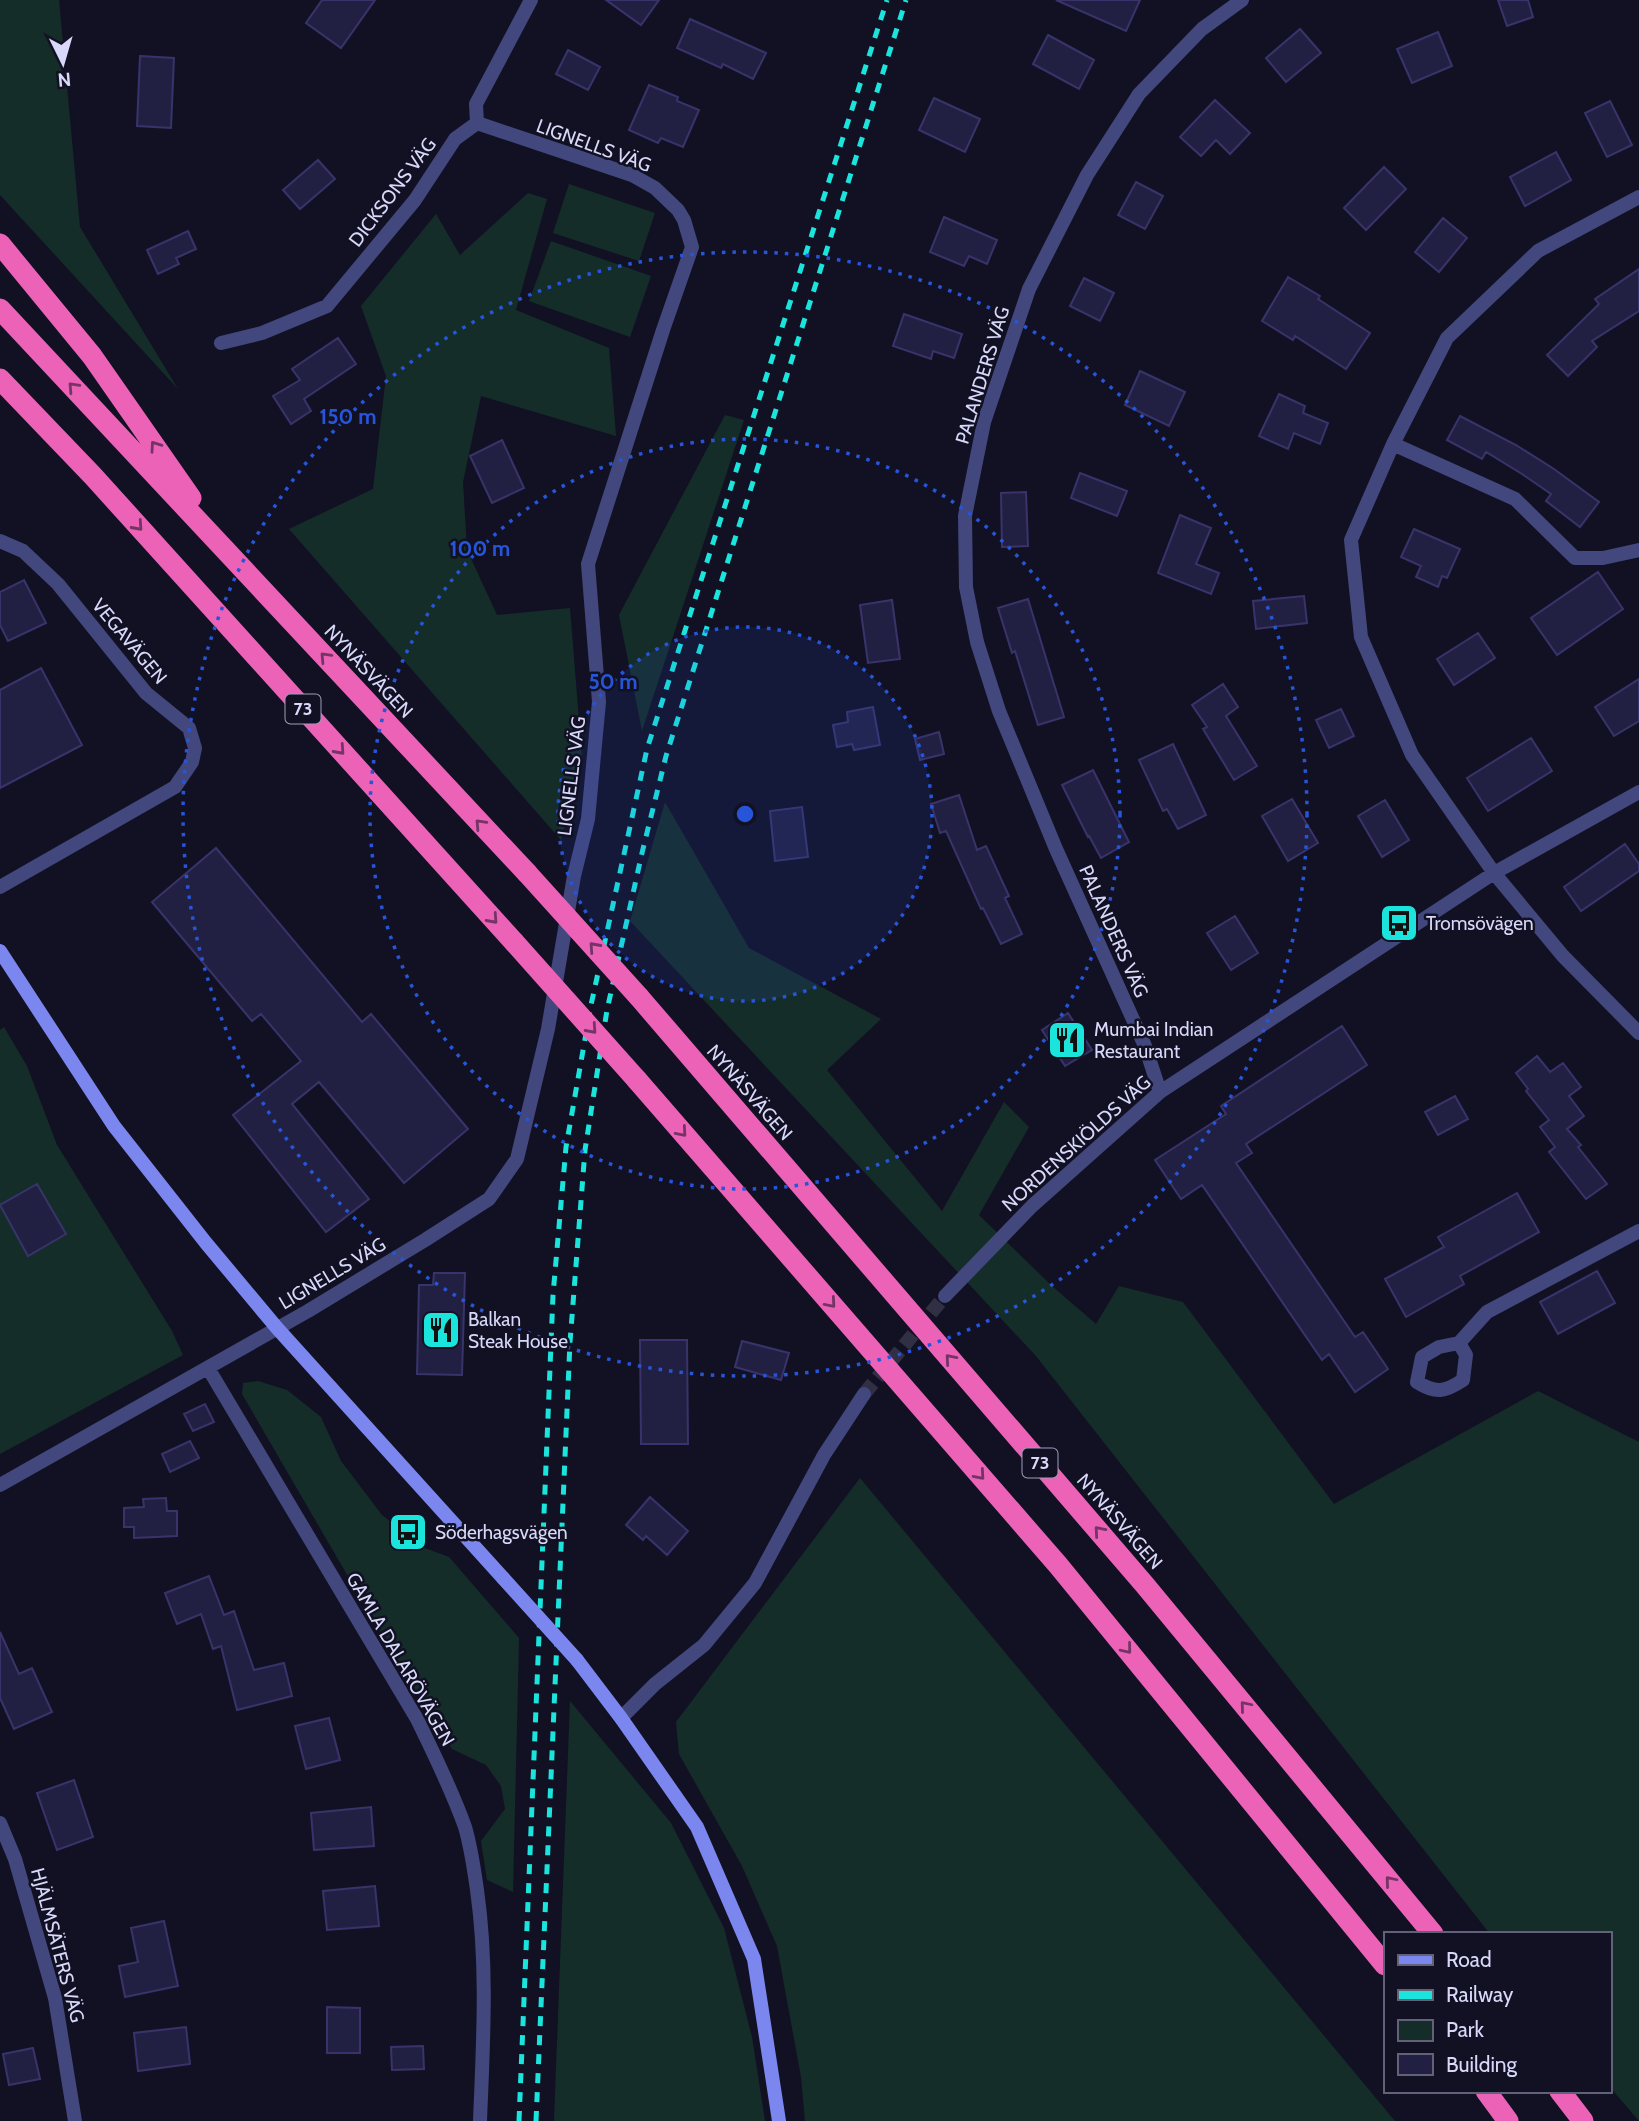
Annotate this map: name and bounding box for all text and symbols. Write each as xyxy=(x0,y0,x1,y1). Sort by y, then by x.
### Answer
north arrow xyxy=(28,28,98,98)
text: N xyxy=(57,67,72,91)
street label: LIGNELLS VÄG xyxy=(533,114,654,177)
street label: DICKSONS VÄG xyxy=(344,133,441,251)
street label: PALANDERS VÄG xyxy=(951,304,1014,447)
one-way arrow xyxy=(69,382,81,395)
text: 150 m xyxy=(320,404,376,429)
one-way arrow xyxy=(151,441,163,454)
one-way arrow xyxy=(130,518,143,531)
text: 100 m xyxy=(450,536,510,561)
street label: VEGAVÄGEN xyxy=(87,594,172,689)
street label: NYNÄSVÄGEN xyxy=(320,620,418,723)
one-way arrow xyxy=(321,652,333,665)
text: 50 m xyxy=(588,669,638,694)
road number: 73 xyxy=(286,694,320,724)
street label: LIGNELLS VÄG xyxy=(553,715,590,837)
one-way arrow xyxy=(332,742,344,755)
centre of rings xyxy=(733,802,757,826)
one-way arrow xyxy=(476,819,489,832)
street label: PALANDERS VÄG xyxy=(1074,861,1153,1001)
bus stop icon: Tromsövägen xyxy=(1378,902,1420,944)
one-way arrow xyxy=(484,910,497,923)
place label: Tromsövägen xyxy=(1426,912,1534,935)
one-way arrow xyxy=(589,942,602,955)
place label: Mumbai Indian Restaurant xyxy=(1094,1018,1213,1063)
restaurant icon: Mumbai Indian Restaurant xyxy=(1046,1019,1088,1061)
one-way arrow xyxy=(584,1021,596,1034)
street label: NYNÄSVÄGEN xyxy=(702,1040,797,1145)
street label: NORDENSKIÖLDS VÄG xyxy=(997,1071,1155,1216)
one-way arrow xyxy=(674,1123,686,1136)
street label: LIGNELLS VÄG xyxy=(275,1233,390,1314)
one-way arrow xyxy=(823,1295,835,1308)
place label: Balkan Steak House xyxy=(468,1308,568,1353)
restaurant icon: Balkan Steak House xyxy=(420,1309,462,1351)
one-way arrow xyxy=(946,1354,958,1367)
road number: 73 xyxy=(1023,1448,1058,1478)
one-way arrow xyxy=(972,1467,984,1480)
street label: NYNÄSVÄGEN xyxy=(1072,1469,1167,1574)
bus stop icon: Söderhagsvägen xyxy=(387,1511,429,1553)
place label: Söderhagsvägen xyxy=(435,1521,568,1544)
one-way arrow xyxy=(1095,1527,1107,1540)
street label: GAMLA DALARÖVÄGEN xyxy=(341,1568,460,1750)
one-way arrow xyxy=(1119,1641,1131,1654)
one-way arrow xyxy=(1240,1701,1253,1713)
street label: HJÄLMSÄTERS VÄG xyxy=(26,1865,89,2025)
one-way arrow xyxy=(1385,1877,1398,1889)
legend xyxy=(1384,1932,1611,2093)
text: Road xyxy=(1446,1947,1492,1972)
text: Railway xyxy=(1446,1982,1514,2007)
text: Park xyxy=(1446,2017,1484,2042)
text: Building xyxy=(1446,2052,1518,2077)

